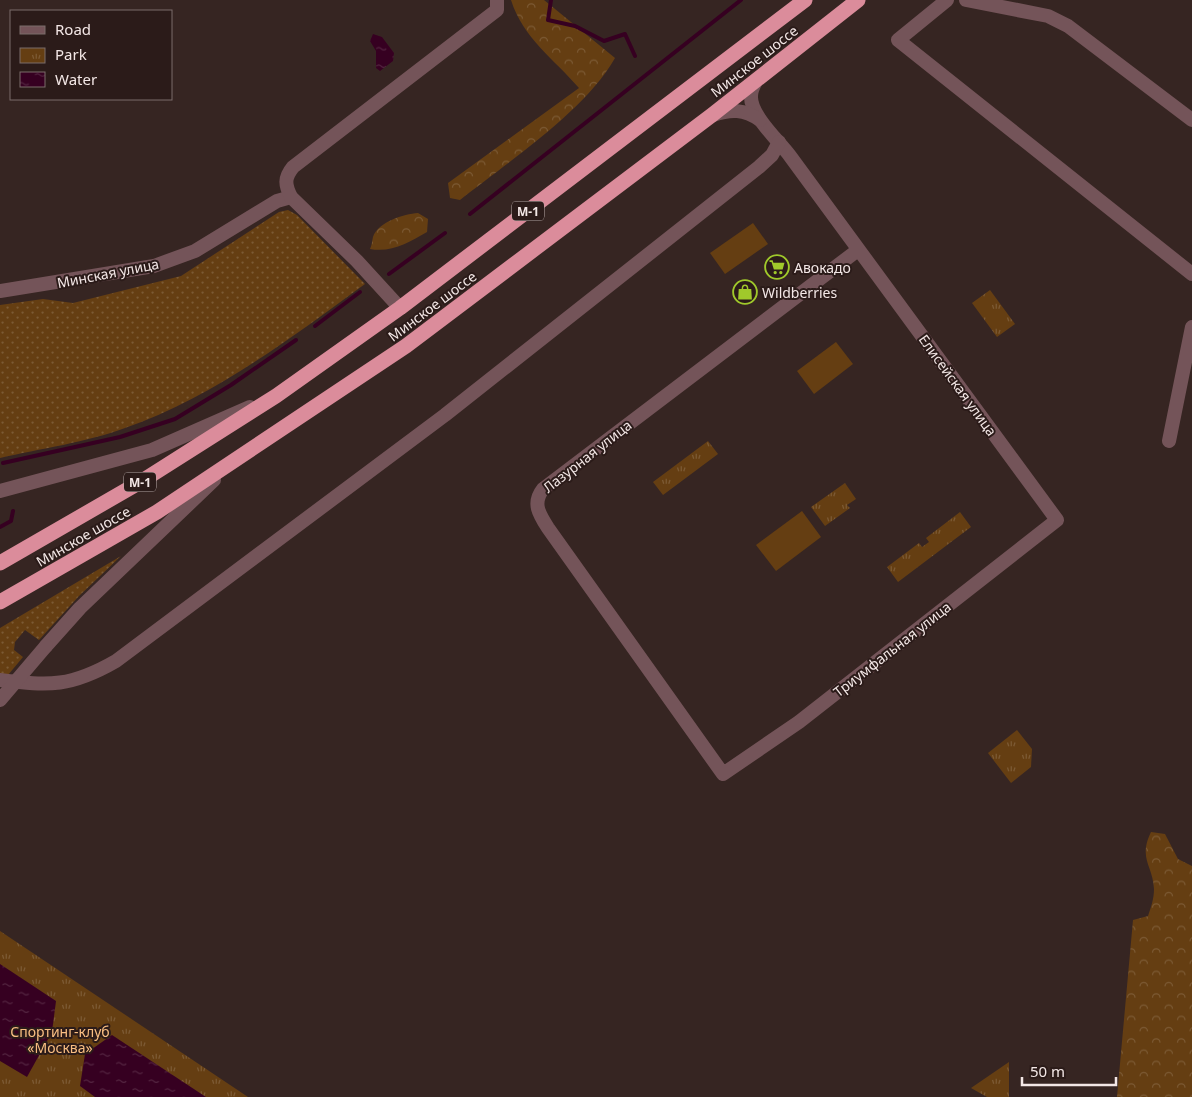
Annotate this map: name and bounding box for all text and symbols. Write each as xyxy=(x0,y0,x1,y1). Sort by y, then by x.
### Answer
legend xyxy=(10,10,172,100)
text: Road xyxy=(55,19,91,39)
street label: Минское шоссе xyxy=(706,21,802,101)
text: Park xyxy=(55,44,87,64)
text: Water xyxy=(55,69,97,89)
road number: М-1 xyxy=(512,202,544,220)
street label: Минская улица xyxy=(56,254,160,292)
supermarket icon: Авокадо xyxy=(764,254,790,280)
place label: Авокадо xyxy=(794,258,851,277)
street label: Минское шоссе xyxy=(384,266,480,345)
shop icon: Wildberries xyxy=(732,279,758,305)
place label: Wildberries xyxy=(762,283,837,302)
street label: Елисейская улица xyxy=(915,330,1001,440)
street label: Лазурная улица xyxy=(539,415,635,497)
road number: М-1 xyxy=(124,472,156,492)
street label: Минское шоссе xyxy=(32,501,134,571)
street label: Триумфальная улица xyxy=(829,597,955,701)
park label: Спортинг-клуб «Москва» xyxy=(10,1022,110,1057)
scale bar xyxy=(1022,1054,1116,1086)
text: 50 m xyxy=(1030,1061,1065,1081)

